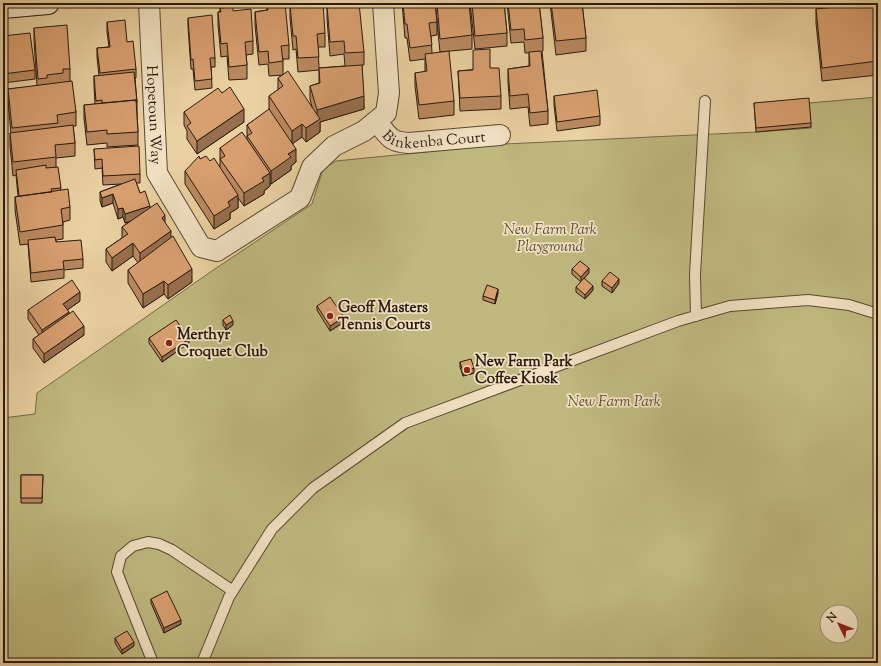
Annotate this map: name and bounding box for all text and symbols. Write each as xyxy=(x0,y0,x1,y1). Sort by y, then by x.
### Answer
street label: Hopetoun Way xyxy=(140,65,166,166)
street label: Binkenba Court xyxy=(377,126,486,155)
park label: New Farm Park Playground xyxy=(503,220,597,258)
place label: Geoff Masters Tennis Courts xyxy=(338,298,431,336)
marker: Geoff Masters Tennis Courts xyxy=(325,311,335,321)
place label: Merthyr Croquet Club xyxy=(177,325,268,363)
marker: Merthyr Croquet Club xyxy=(164,338,174,348)
place label: New Farm Park Coffee Kiosk xyxy=(475,352,573,390)
marker: New Farm Park Coffee Kiosk xyxy=(462,365,472,375)
park label: New Farm Park xyxy=(567,392,661,413)
north arrow xyxy=(819,604,859,644)
text: N xyxy=(823,609,841,627)

